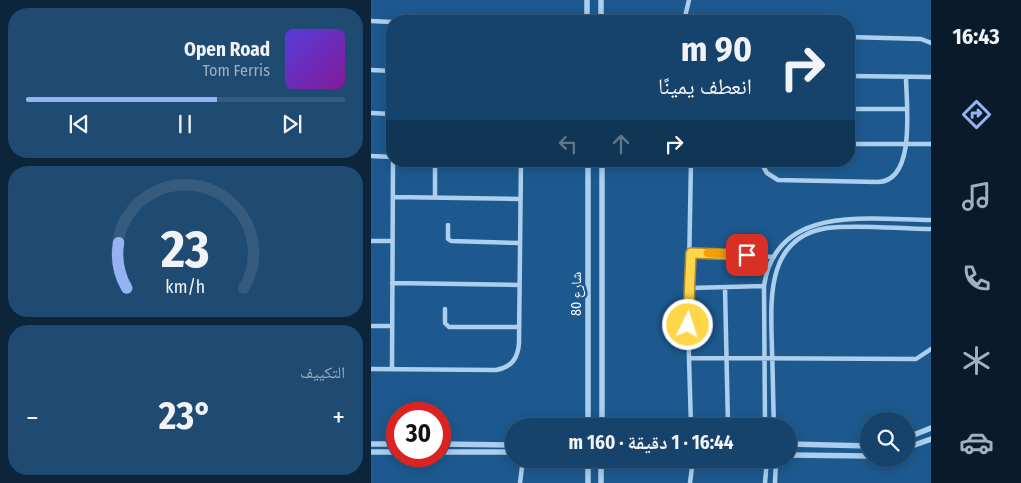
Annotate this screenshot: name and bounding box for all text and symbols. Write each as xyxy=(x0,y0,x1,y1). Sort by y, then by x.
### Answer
text: 16:43 xyxy=(952,23,1000,50)
text: 90 m xyxy=(681,28,752,70)
icon: right xyxy=(770,35,835,100)
text: Open Road xyxy=(184,38,270,61)
text: Tom Ferris xyxy=(203,61,270,80)
text: انعطف يمينًا xyxy=(658,73,752,100)
icon: directions xyxy=(959,97,994,132)
icon: previous xyxy=(65,110,93,138)
icon: pause xyxy=(171,110,199,138)
icon: next xyxy=(278,110,306,138)
icon: left xyxy=(554,130,582,158)
icon: ahead xyxy=(607,130,635,158)
icon: right xyxy=(660,130,688,158)
icon: music xyxy=(959,179,994,214)
text: 23 xyxy=(160,218,210,281)
pin xyxy=(726,234,768,276)
icon: arrive xyxy=(733,241,761,269)
icon: phone xyxy=(959,261,994,296)
street label: شارع 80 xyxy=(568,272,586,316)
text: km/h xyxy=(166,276,205,298)
position arrow xyxy=(661,298,713,350)
icon: climate xyxy=(959,343,994,378)
text: التكييف xyxy=(300,363,345,382)
text: 23° xyxy=(159,393,212,439)
text: − xyxy=(26,401,39,434)
text: + xyxy=(332,401,345,434)
speed limit sign: 30 xyxy=(386,402,451,467)
map controls xyxy=(860,412,915,467)
button: search xyxy=(860,412,915,467)
icon: car xyxy=(959,425,994,460)
text: 16:44 · 1 دقيقة · 160 m xyxy=(569,431,734,454)

